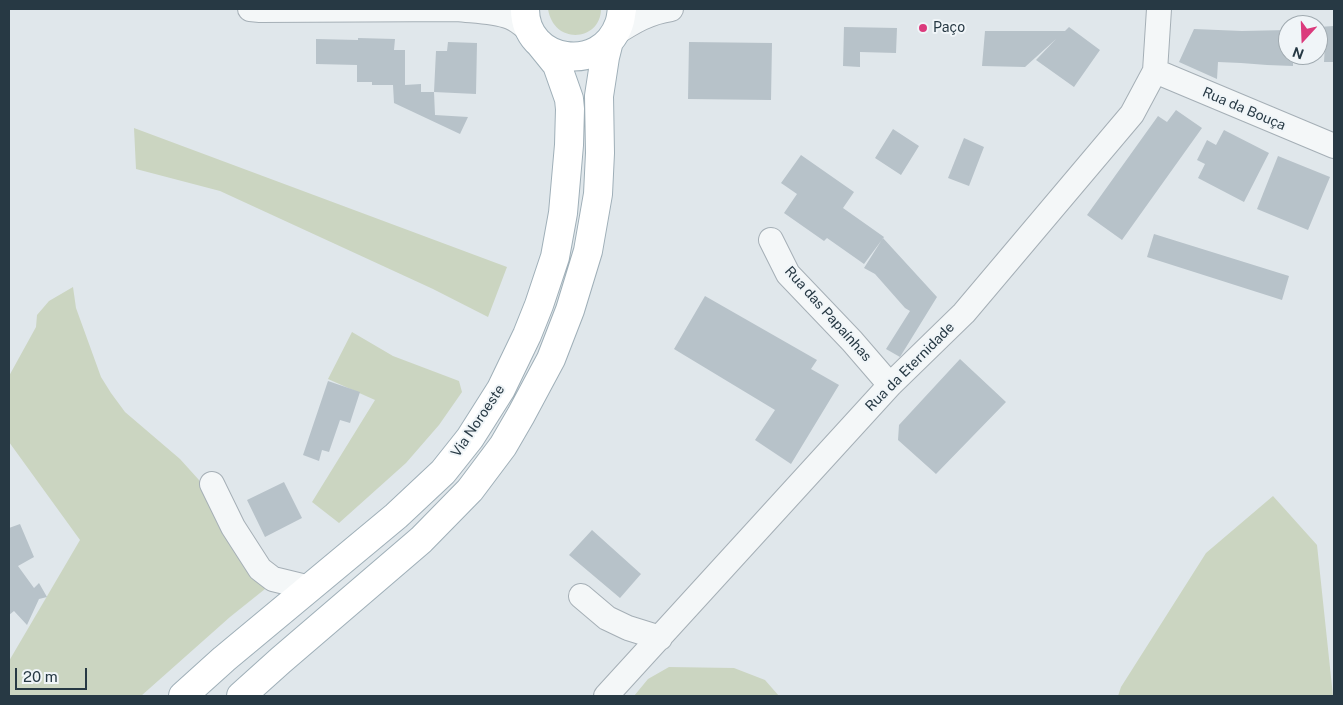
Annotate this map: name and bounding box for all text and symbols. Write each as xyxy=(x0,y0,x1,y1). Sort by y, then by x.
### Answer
north arrow xyxy=(1278,15,1328,65)
place label: Paço xyxy=(933,20,965,36)
marker: Paço xyxy=(917,22,929,34)
text: N xyxy=(1290,44,1306,63)
street label: Rua da Bouça xyxy=(1200,84,1288,134)
street label: Rua das Papaínhas xyxy=(781,263,875,365)
street label: Rua da Eternidade xyxy=(862,319,958,415)
street label: Via Noroeste xyxy=(448,382,508,460)
scale bar xyxy=(18,658,90,690)
text: 20 m xyxy=(23,668,58,685)

